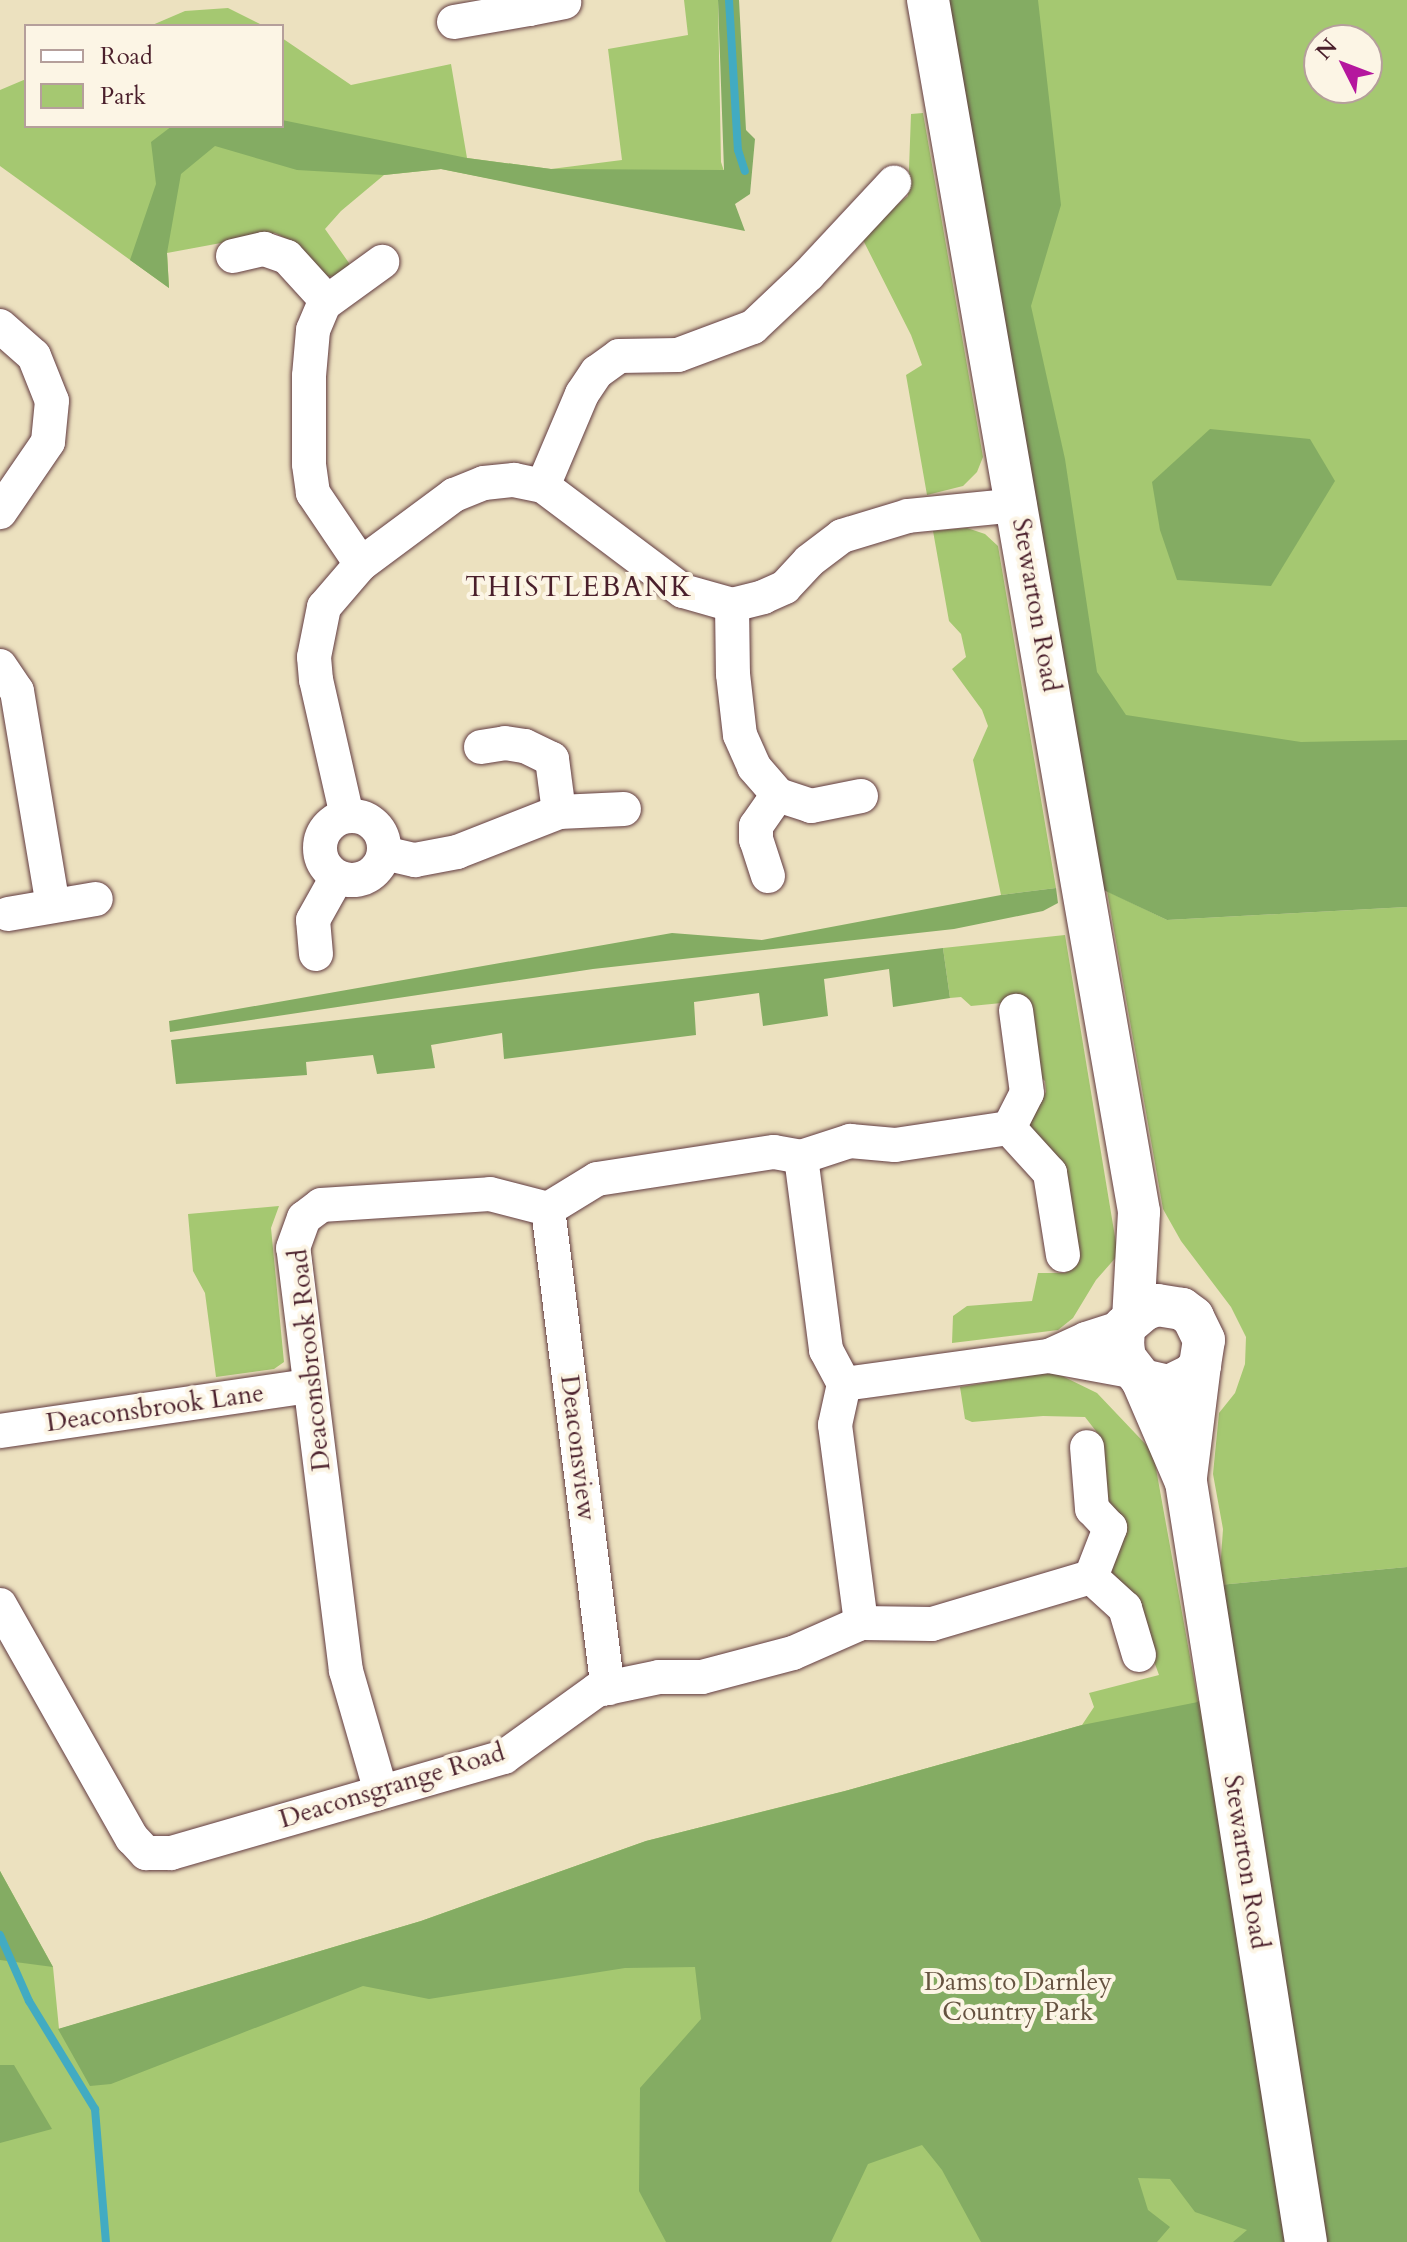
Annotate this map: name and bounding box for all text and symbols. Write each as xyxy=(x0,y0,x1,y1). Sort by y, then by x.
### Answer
legend xyxy=(24,24,284,128)
north arrow xyxy=(1303,24,1383,104)
text: N xyxy=(1309,32,1344,66)
text: Road xyxy=(100,40,153,73)
text: Park xyxy=(100,80,146,113)
street label: Stewarton Road xyxy=(1005,516,1067,694)
district label: THISTLEBANK xyxy=(465,570,693,604)
street label: Deaconsbrook Road xyxy=(283,1247,337,1473)
street label: Deaconsview xyxy=(554,1373,602,1523)
street label: Deaconsbrook Lane xyxy=(44,1377,266,1439)
street label: Deaconsgrange Road xyxy=(275,1737,509,1835)
street label: Stewarton Road xyxy=(1217,1773,1275,1951)
park label: Dams to Darnley Country Park xyxy=(924,1966,1112,2028)

